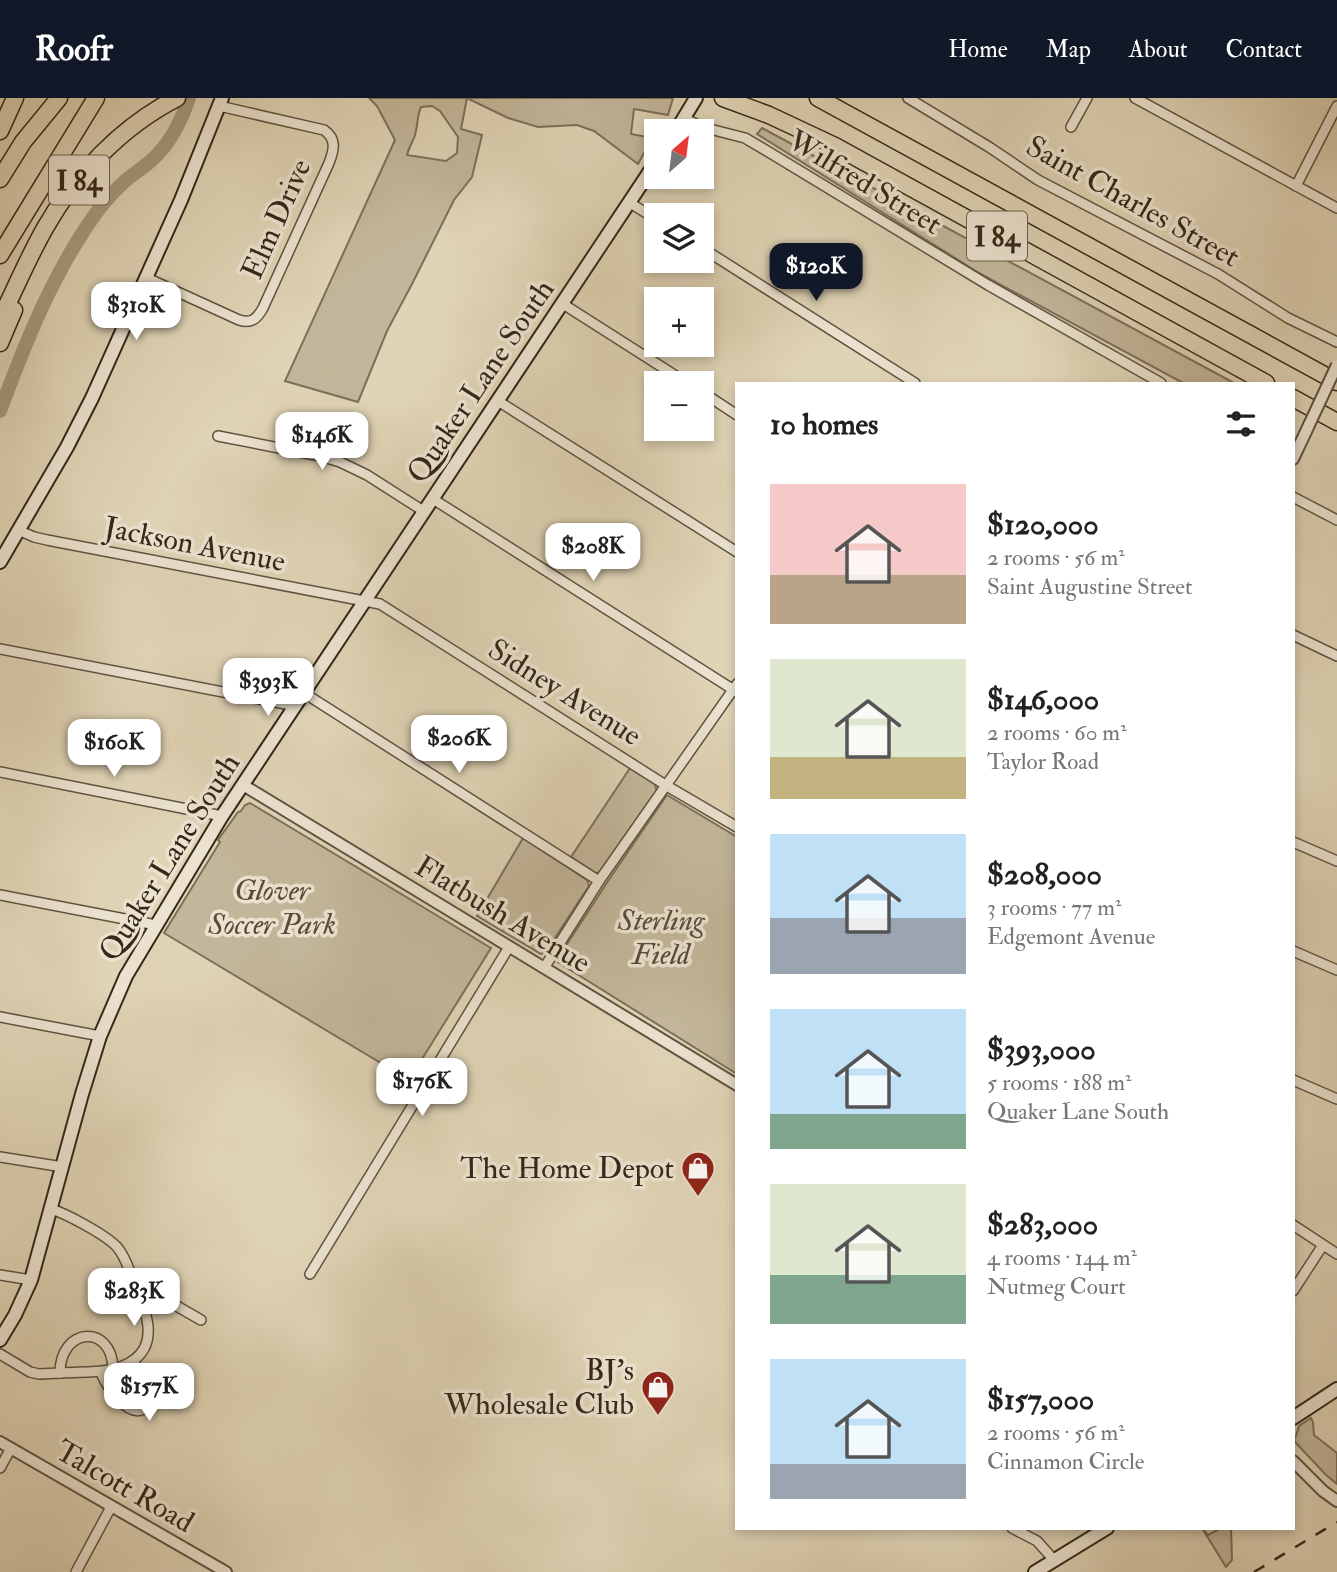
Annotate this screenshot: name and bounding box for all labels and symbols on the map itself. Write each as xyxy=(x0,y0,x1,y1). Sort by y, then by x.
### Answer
north arrow xyxy=(644,119,714,189)
street label: Wilfred Street xyxy=(780,122,949,243)
street label: Saint Charles Street xyxy=(1020,127,1246,276)
street label: Elm Drive xyxy=(234,153,319,285)
road number: I 84 xyxy=(49,155,109,204)
road number: I 84 xyxy=(967,212,1027,260)
pin: $120K xyxy=(767,244,865,303)
street label: Quaker Lane South xyxy=(399,272,562,490)
pin: $310K xyxy=(87,282,185,342)
pin: $146K xyxy=(273,412,371,472)
street label: Jackson Avenue xyxy=(100,509,288,580)
pin: $208K xyxy=(544,524,642,583)
street label: Sidney Avenue xyxy=(481,631,648,754)
pin: $393K xyxy=(219,658,317,718)
pin: $206K xyxy=(410,716,508,775)
pin: $160K xyxy=(65,720,163,779)
street label: Quaker Lane South xyxy=(91,747,248,968)
street label: Flatbush Avenue xyxy=(408,848,597,981)
park label: Glover Soccer Park xyxy=(207,872,336,943)
park label: Sterling Field xyxy=(617,902,706,973)
pin: $176K xyxy=(373,1058,471,1118)
shop icon: The Home Depot xyxy=(679,1149,717,1198)
place label: The Home Depot xyxy=(460,1150,674,1187)
pin: $283K xyxy=(85,1268,183,1328)
place label: BJ's Wholesale Club xyxy=(443,1352,634,1423)
pin: $157K xyxy=(100,1364,198,1423)
shop icon: BJ's Wholesale Club xyxy=(639,1368,677,1417)
street label: Talcott Road xyxy=(49,1432,201,1541)

